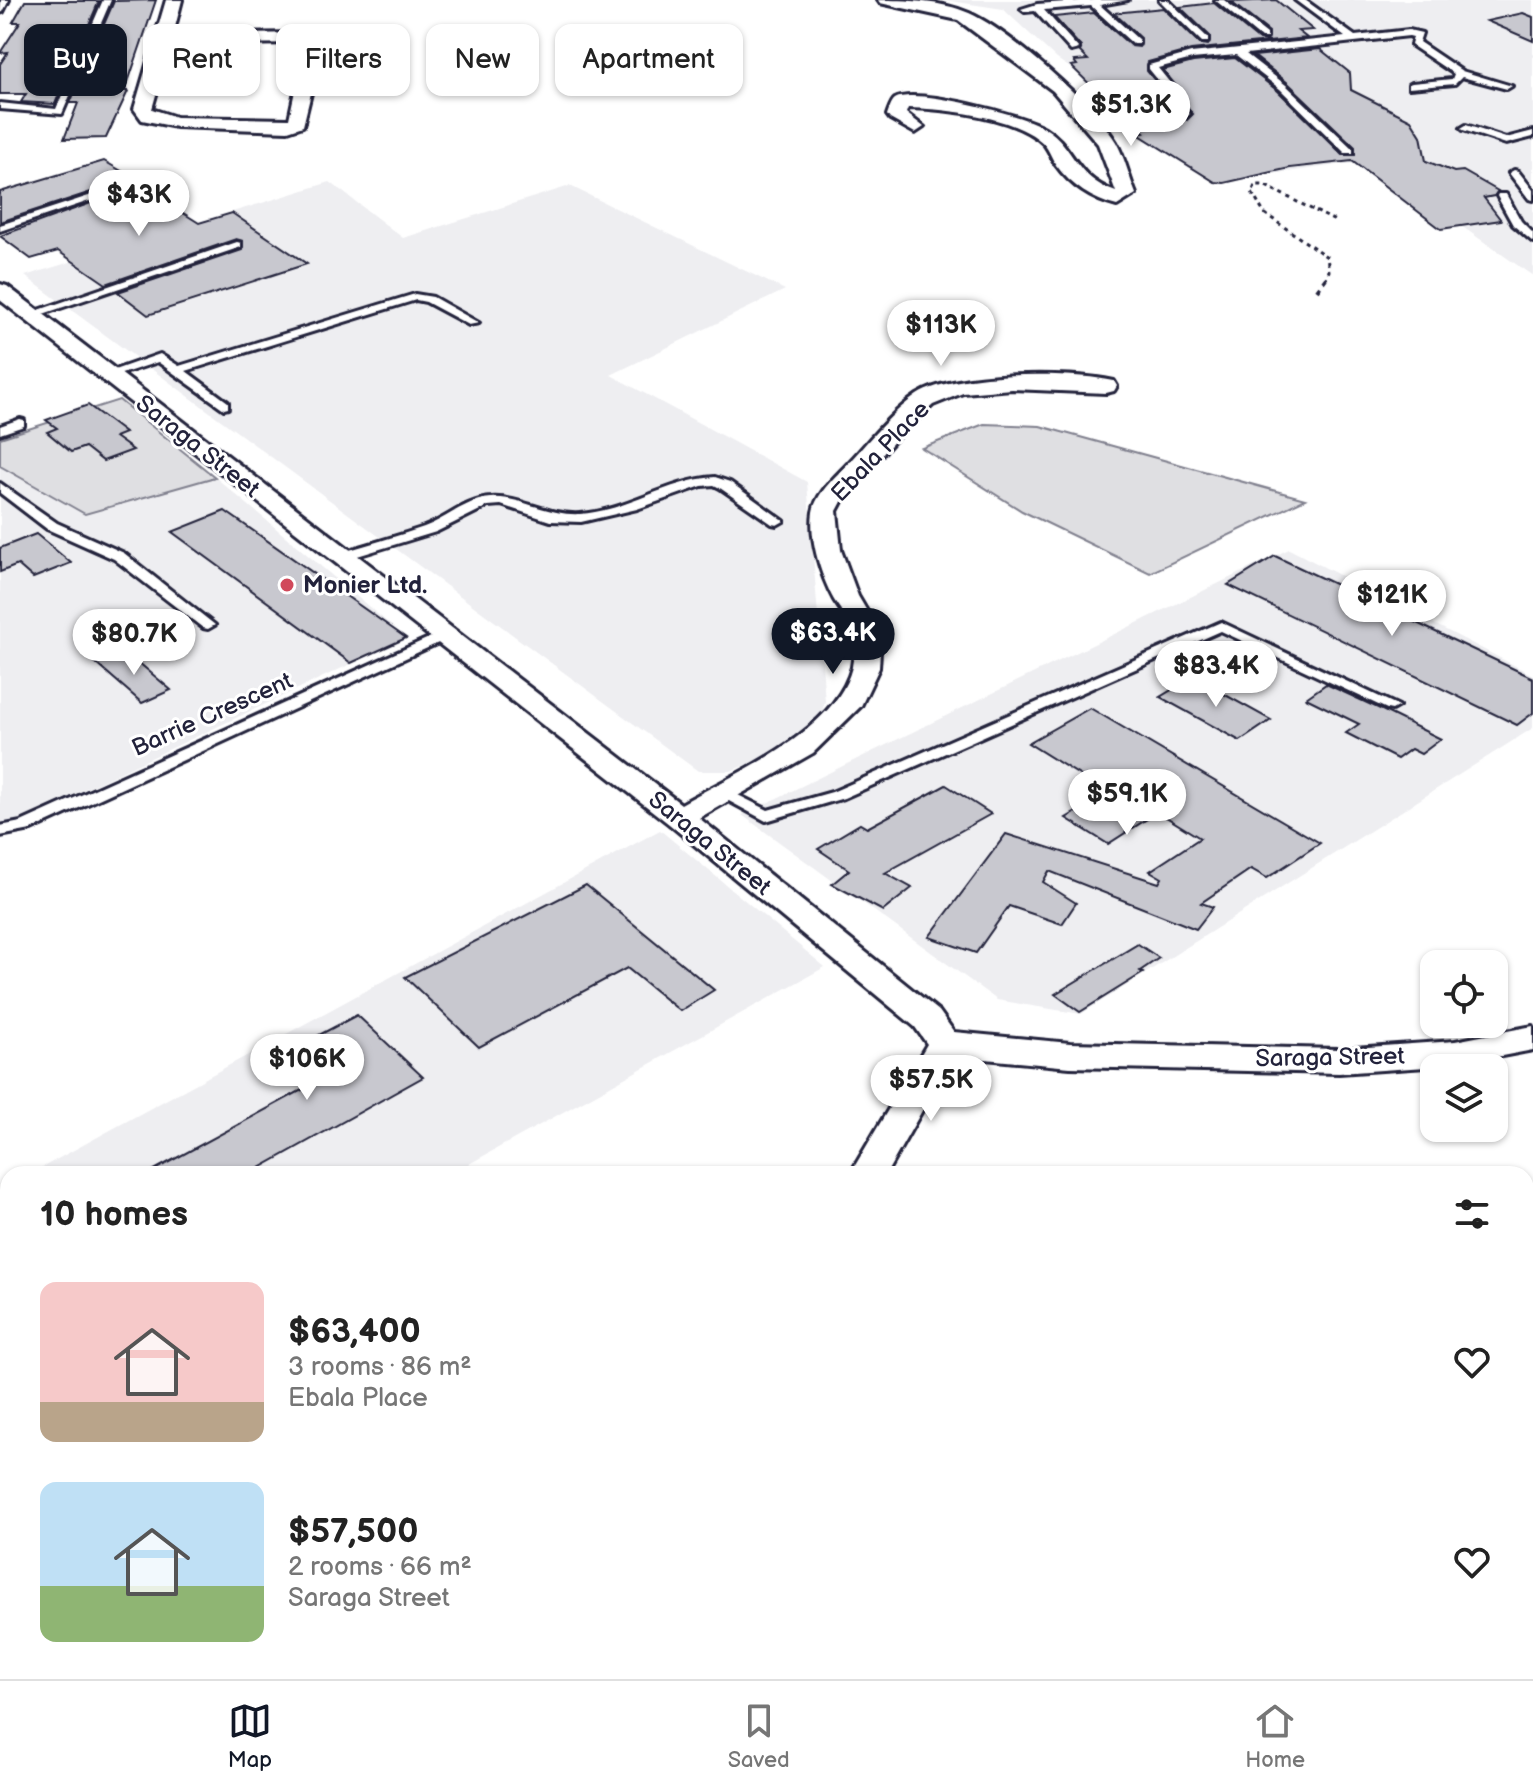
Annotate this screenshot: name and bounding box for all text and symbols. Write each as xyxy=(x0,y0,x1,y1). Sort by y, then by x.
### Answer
chip: Buy xyxy=(24,24,127,96)
chip: Rent xyxy=(143,24,260,96)
chip: Filters xyxy=(276,24,410,96)
chip: New xyxy=(426,24,539,96)
chip: Apartment xyxy=(555,24,743,96)
pin: $51.3K xyxy=(1066,80,1196,148)
text: $51.3K xyxy=(1090,90,1172,121)
pin: $43K xyxy=(92,170,186,238)
text: $43K xyxy=(106,180,172,211)
pin: $113K xyxy=(885,300,997,368)
text: $113K xyxy=(905,310,977,341)
street label: Saraga Street xyxy=(130,389,266,504)
street label: Ebala Place xyxy=(825,395,936,508)
pin: $121K xyxy=(1336,570,1448,638)
place label: Monier Ltd. xyxy=(303,571,427,600)
marker: Monier Ltd. xyxy=(278,576,296,594)
text: $121K xyxy=(1356,580,1428,611)
pin: $63.4K xyxy=(768,608,898,676)
pin: $80.7K xyxy=(69,609,199,677)
text: $63.4K xyxy=(790,618,876,649)
text: $80.7K xyxy=(91,619,177,650)
pin: $83.4K xyxy=(1151,641,1281,709)
text: $83.4K xyxy=(1173,651,1259,682)
street label: Barrie Crescent xyxy=(127,666,298,763)
pin: $59.1K xyxy=(1062,769,1192,837)
text: $59.1K xyxy=(1086,779,1168,810)
street label: Saraga Street xyxy=(643,785,777,902)
map controls xyxy=(1420,950,1508,1142)
button: locate xyxy=(1420,950,1508,1038)
pin: $106K xyxy=(251,1034,363,1102)
street label: Saraga Street xyxy=(1255,1042,1406,1073)
text: $106K xyxy=(268,1044,346,1075)
button: layers xyxy=(1420,1054,1508,1142)
pin: $57.5K xyxy=(866,1055,996,1123)
text: $57.5K xyxy=(889,1065,973,1096)
icon: filters xyxy=(1450,1192,1494,1236)
text: 10 homes xyxy=(40,1194,188,1235)
text: $63,400 xyxy=(288,1311,421,1352)
icon: home xyxy=(104,1314,200,1410)
icon: heart xyxy=(1450,1340,1494,1384)
text: 3 rooms · 86 m² xyxy=(288,1352,472,1383)
text: Ebala Place xyxy=(288,1383,428,1414)
text: $57,500 xyxy=(288,1511,418,1552)
icon: home xyxy=(104,1514,200,1610)
icon: heart xyxy=(1450,1540,1494,1584)
text: 2 rooms · 66 m² xyxy=(288,1552,472,1583)
text: Saraga Street xyxy=(288,1583,450,1614)
tab: Map xyxy=(228,1699,272,1774)
tab: Saved xyxy=(728,1699,790,1774)
tab: Home xyxy=(1245,1699,1305,1774)

